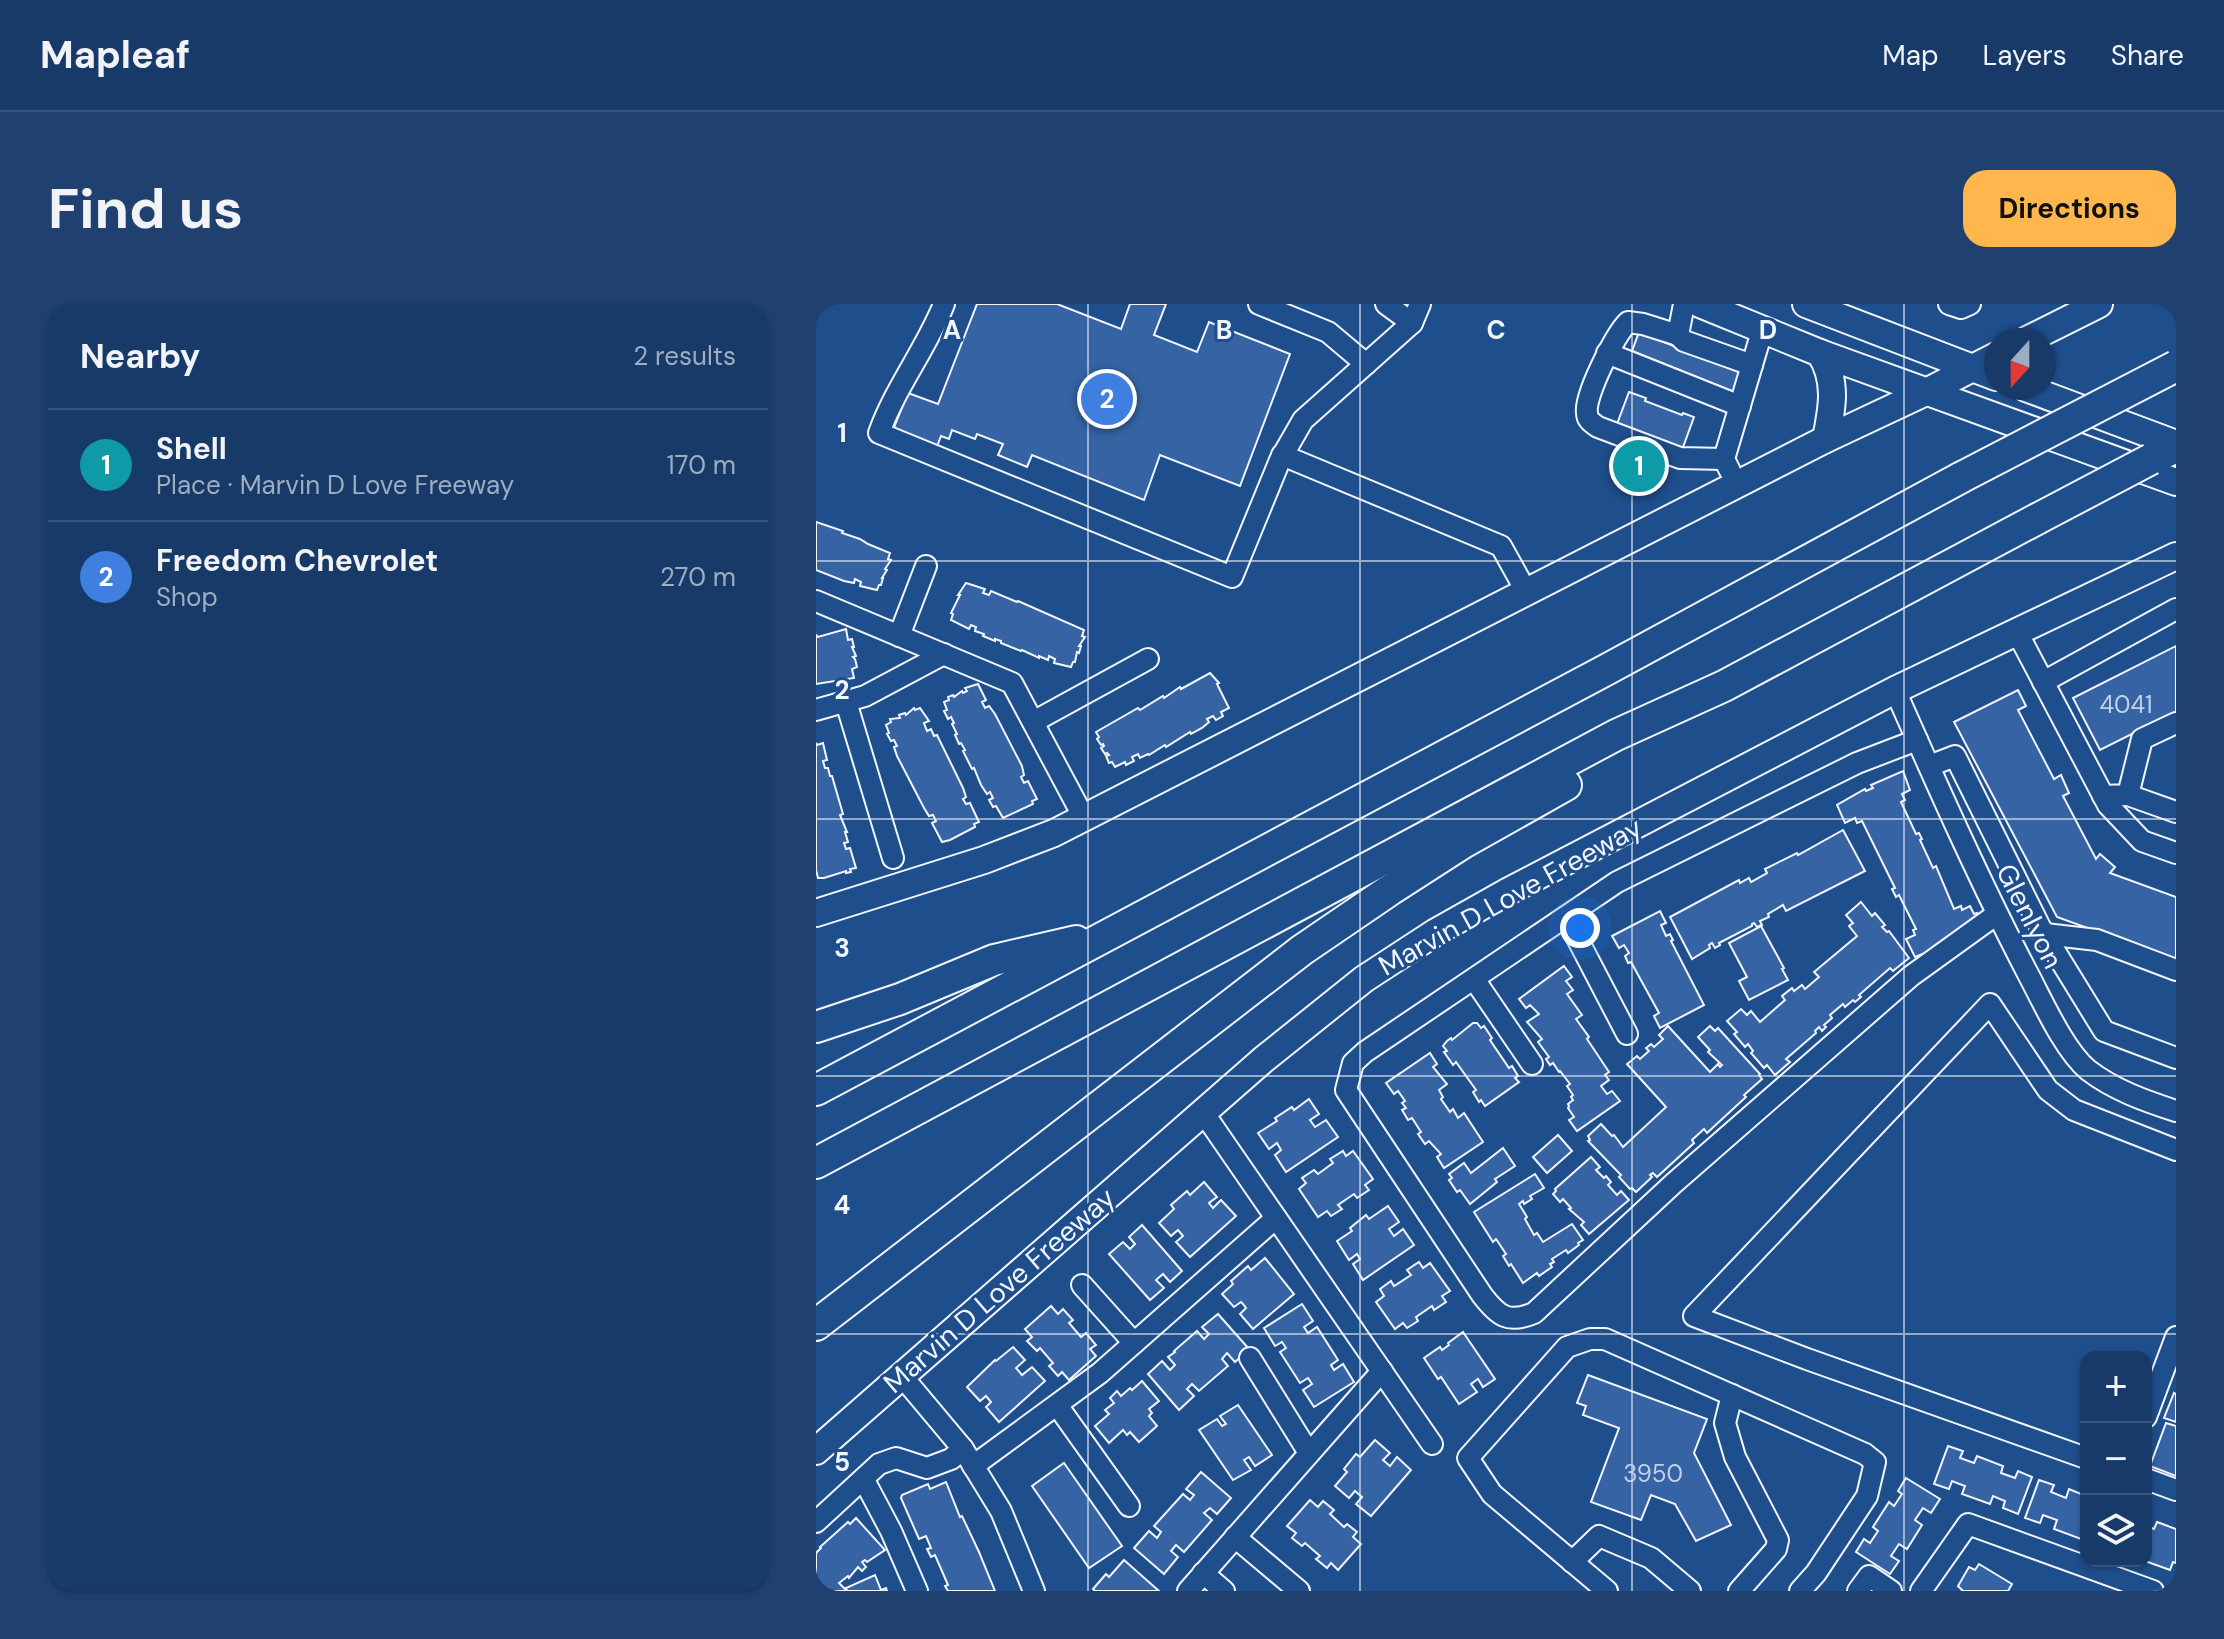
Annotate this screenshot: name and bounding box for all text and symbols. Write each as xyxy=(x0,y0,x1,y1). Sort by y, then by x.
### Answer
text: Mapleaf xyxy=(40,30,190,80)
text: Map xyxy=(1882,37,1939,74)
text: Layers xyxy=(1983,37,2067,74)
text: Share xyxy=(2111,37,2184,74)
button: Directions xyxy=(1963,170,2176,247)
text: Find us xyxy=(48,172,243,245)
text: A xyxy=(943,313,961,347)
text: B xyxy=(1216,313,1232,347)
text: C xyxy=(1486,313,1506,347)
text: D xyxy=(1759,313,1777,347)
north arrow xyxy=(1984,328,2056,400)
text: Nearby xyxy=(80,334,200,379)
text: 2 results xyxy=(633,339,736,373)
pin: 2 xyxy=(1081,369,1133,429)
text: 1 xyxy=(837,416,847,450)
text: Shell xyxy=(156,429,227,468)
pin: 1 xyxy=(1613,436,1665,496)
text: 1 xyxy=(101,448,111,482)
text: 170 m xyxy=(667,448,736,482)
text: Place · Marvin D Love Freeway xyxy=(156,468,514,502)
text: Freedom Chevrolet xyxy=(156,541,438,580)
text: 2 xyxy=(98,560,114,594)
text: 270 m xyxy=(660,560,736,594)
text: Shop xyxy=(156,580,218,614)
text: 2 xyxy=(834,673,850,707)
house number: 4041 xyxy=(2099,689,2153,720)
street label: Marvin D Love Freeway xyxy=(1372,809,1648,984)
street label: Glenlyon xyxy=(1988,858,2072,975)
your location xyxy=(1560,908,1600,948)
text: 3 xyxy=(834,931,850,965)
street label: Marvin D Love Freeway xyxy=(876,1179,1123,1401)
text: 4 xyxy=(834,1188,850,1222)
map controls xyxy=(2080,1351,2152,1567)
button: + xyxy=(2080,1351,2152,1423)
button: − xyxy=(2080,1423,2152,1495)
text: 5 xyxy=(834,1445,850,1479)
house number: 3950 xyxy=(1623,1458,1683,1489)
button: layers xyxy=(2080,1495,2152,1567)

